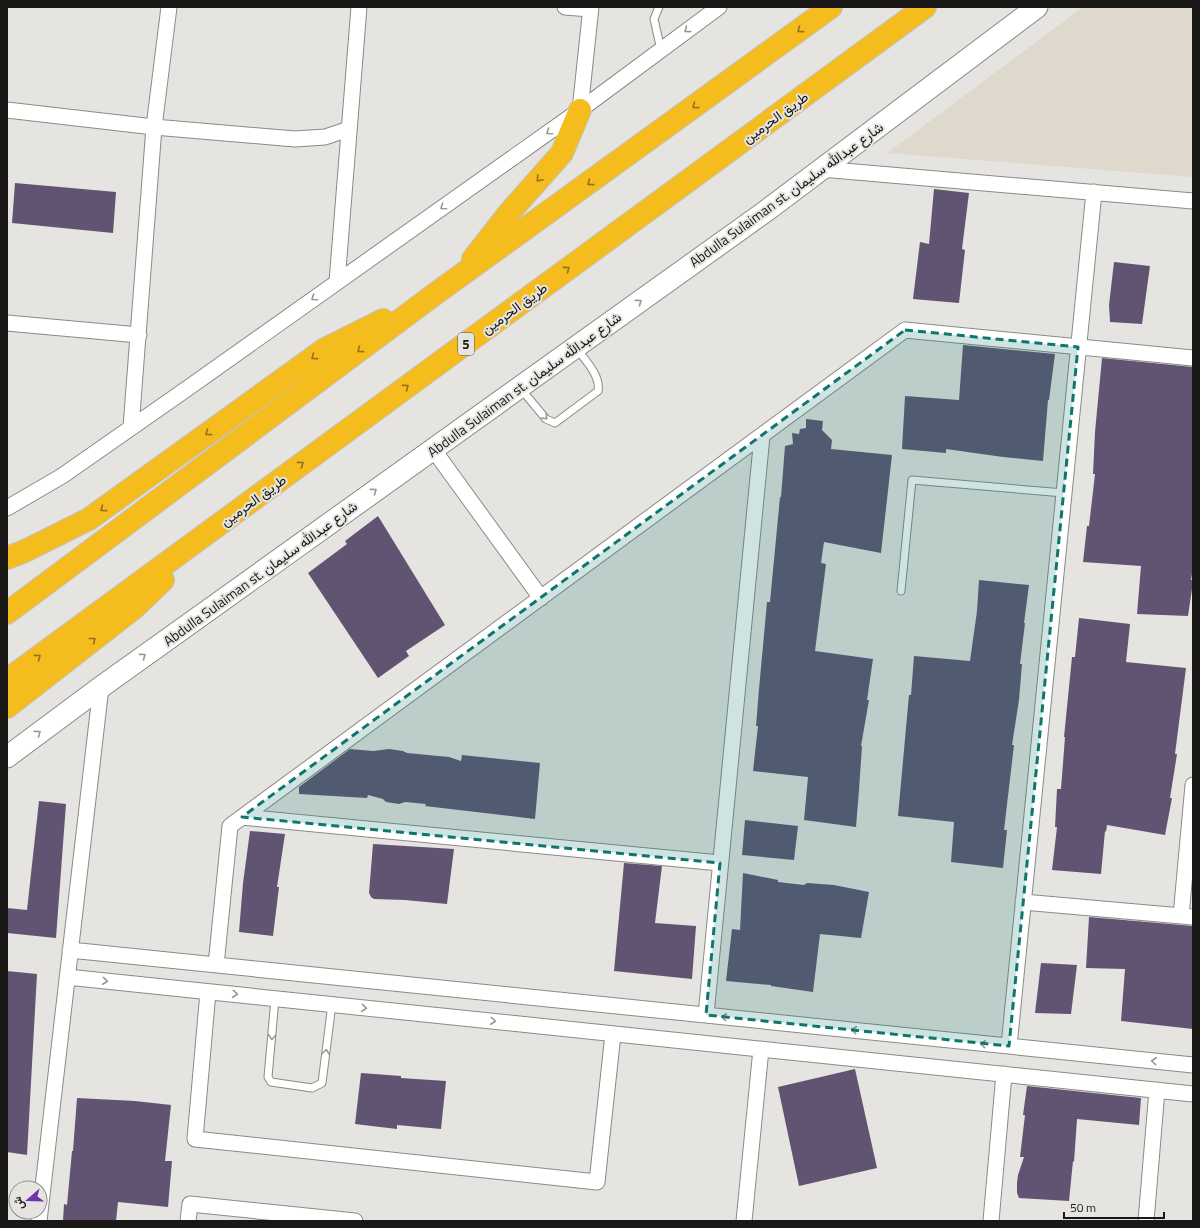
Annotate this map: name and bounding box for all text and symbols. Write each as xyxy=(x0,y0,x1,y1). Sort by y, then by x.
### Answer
one-way arrow xyxy=(685,25,692,32)
one-way arrow xyxy=(797,25,804,33)
street label: طريق الحرمين xyxy=(738,86,812,148)
one-way arrow xyxy=(692,101,699,108)
street label: Abdulla Sulaiman st. شارع عبدالله سليمان xyxy=(685,116,888,273)
one-way arrow xyxy=(546,127,553,135)
one-way arrow xyxy=(536,174,544,182)
one-way arrow xyxy=(587,178,594,185)
one-way arrow xyxy=(440,202,447,209)
one-way arrow xyxy=(563,267,570,274)
street label: طريق الحرمين xyxy=(477,277,551,339)
one-way arrow xyxy=(311,293,318,300)
one-way arrow xyxy=(635,299,642,306)
street label: Abdulla Sulaiman st. شارع عبدالله سليمان xyxy=(423,306,626,463)
road number: 5 xyxy=(458,333,474,355)
one-way arrow xyxy=(357,345,364,353)
one-way arrow xyxy=(312,352,319,359)
one-way arrow xyxy=(402,385,409,392)
one-way arrow xyxy=(540,412,548,420)
one-way arrow xyxy=(206,428,213,435)
one-way arrow xyxy=(297,461,304,469)
street label: طريق الحرمين xyxy=(216,469,290,531)
one-way arrow xyxy=(370,488,377,496)
street label: Abdulla Sulaiman st. شارع عبدالله سليمان xyxy=(159,495,362,652)
one-way arrow xyxy=(100,504,107,511)
one-way arrow xyxy=(88,637,95,644)
one-way arrow xyxy=(139,653,146,661)
one-way arrow xyxy=(34,655,41,662)
one-way arrow xyxy=(34,731,41,738)
one-way arrow xyxy=(102,976,109,985)
one-way arrow xyxy=(232,990,238,999)
one-way arrow xyxy=(361,1003,367,1012)
one-way arrow xyxy=(721,1013,727,1022)
one-way arrow xyxy=(490,1016,496,1025)
one-way arrow xyxy=(851,1026,857,1035)
one-way arrow xyxy=(267,1034,276,1040)
one-way arrow xyxy=(980,1039,986,1048)
one-way arrow xyxy=(321,1049,330,1055)
one-way arrow xyxy=(1151,1057,1157,1066)
north arrow xyxy=(8,1180,48,1220)
text: ش xyxy=(9,1194,28,1212)
scale bar xyxy=(1064,1194,1164,1220)
text: 50 m xyxy=(1070,1198,1096,1217)

